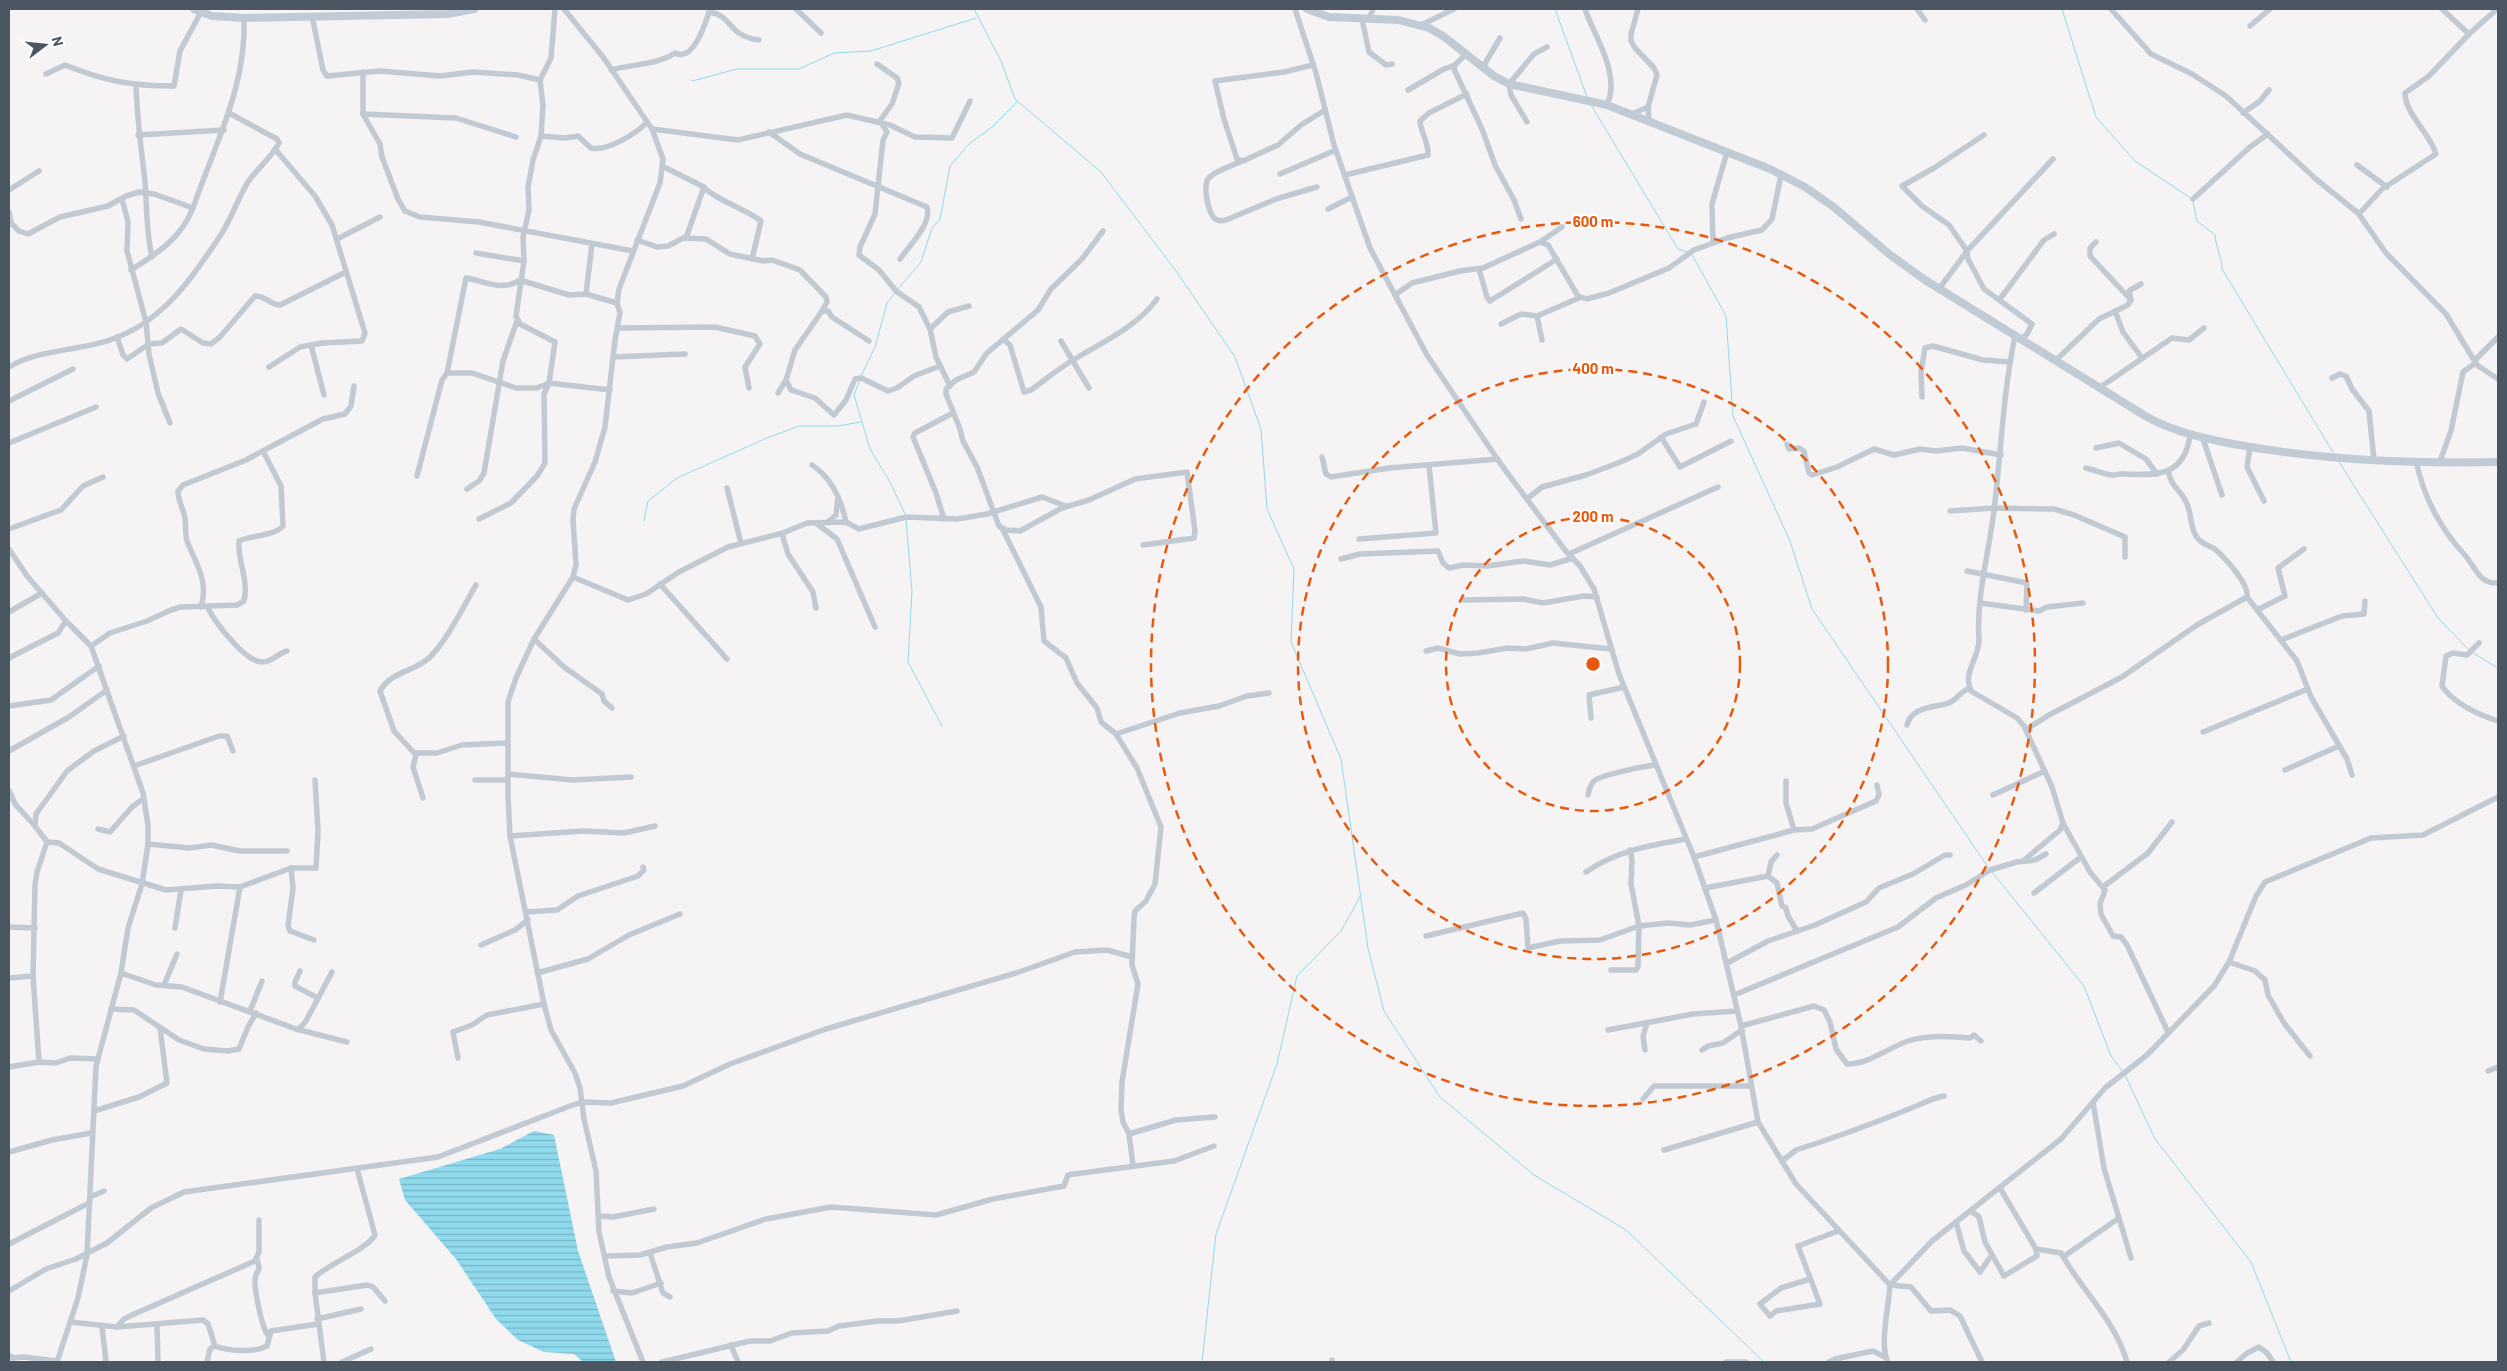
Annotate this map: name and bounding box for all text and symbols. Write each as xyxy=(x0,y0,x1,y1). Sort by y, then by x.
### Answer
north arrow xyxy=(20,20,70,70)
text: N xyxy=(49,34,67,48)
text: 600 m xyxy=(1573,212,1613,230)
text: 400 m xyxy=(1572,359,1614,377)
text: 200 m xyxy=(1572,507,1614,525)
centre of rings xyxy=(1584,655,1602,673)

